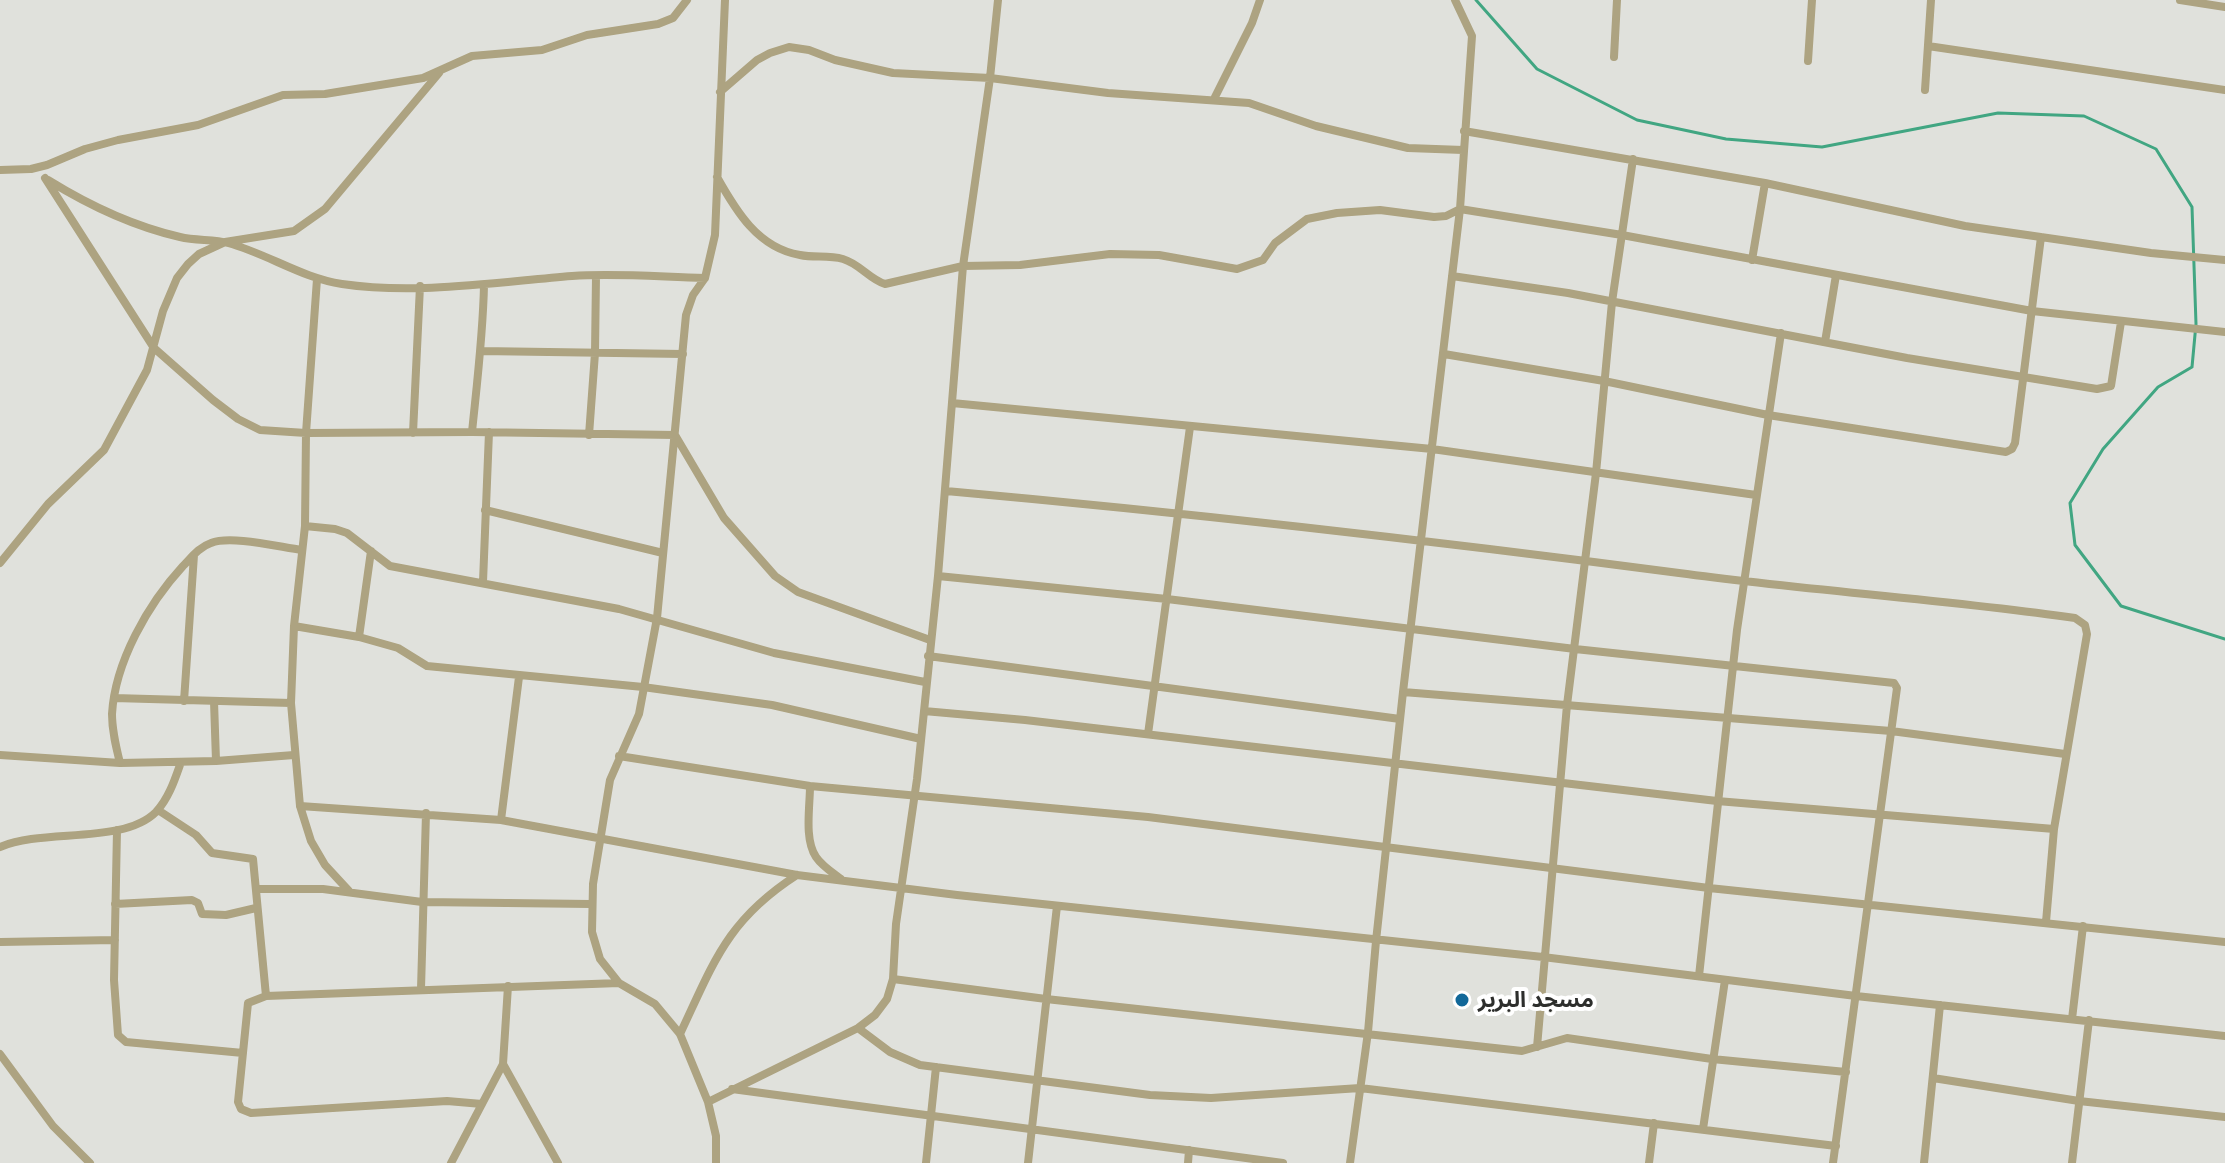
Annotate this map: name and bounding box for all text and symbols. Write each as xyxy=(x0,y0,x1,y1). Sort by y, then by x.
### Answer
place label: مسجد البرير xyxy=(1478,987,1594,1013)
marker: مسجد البرير xyxy=(1453,991,1471,1009)

